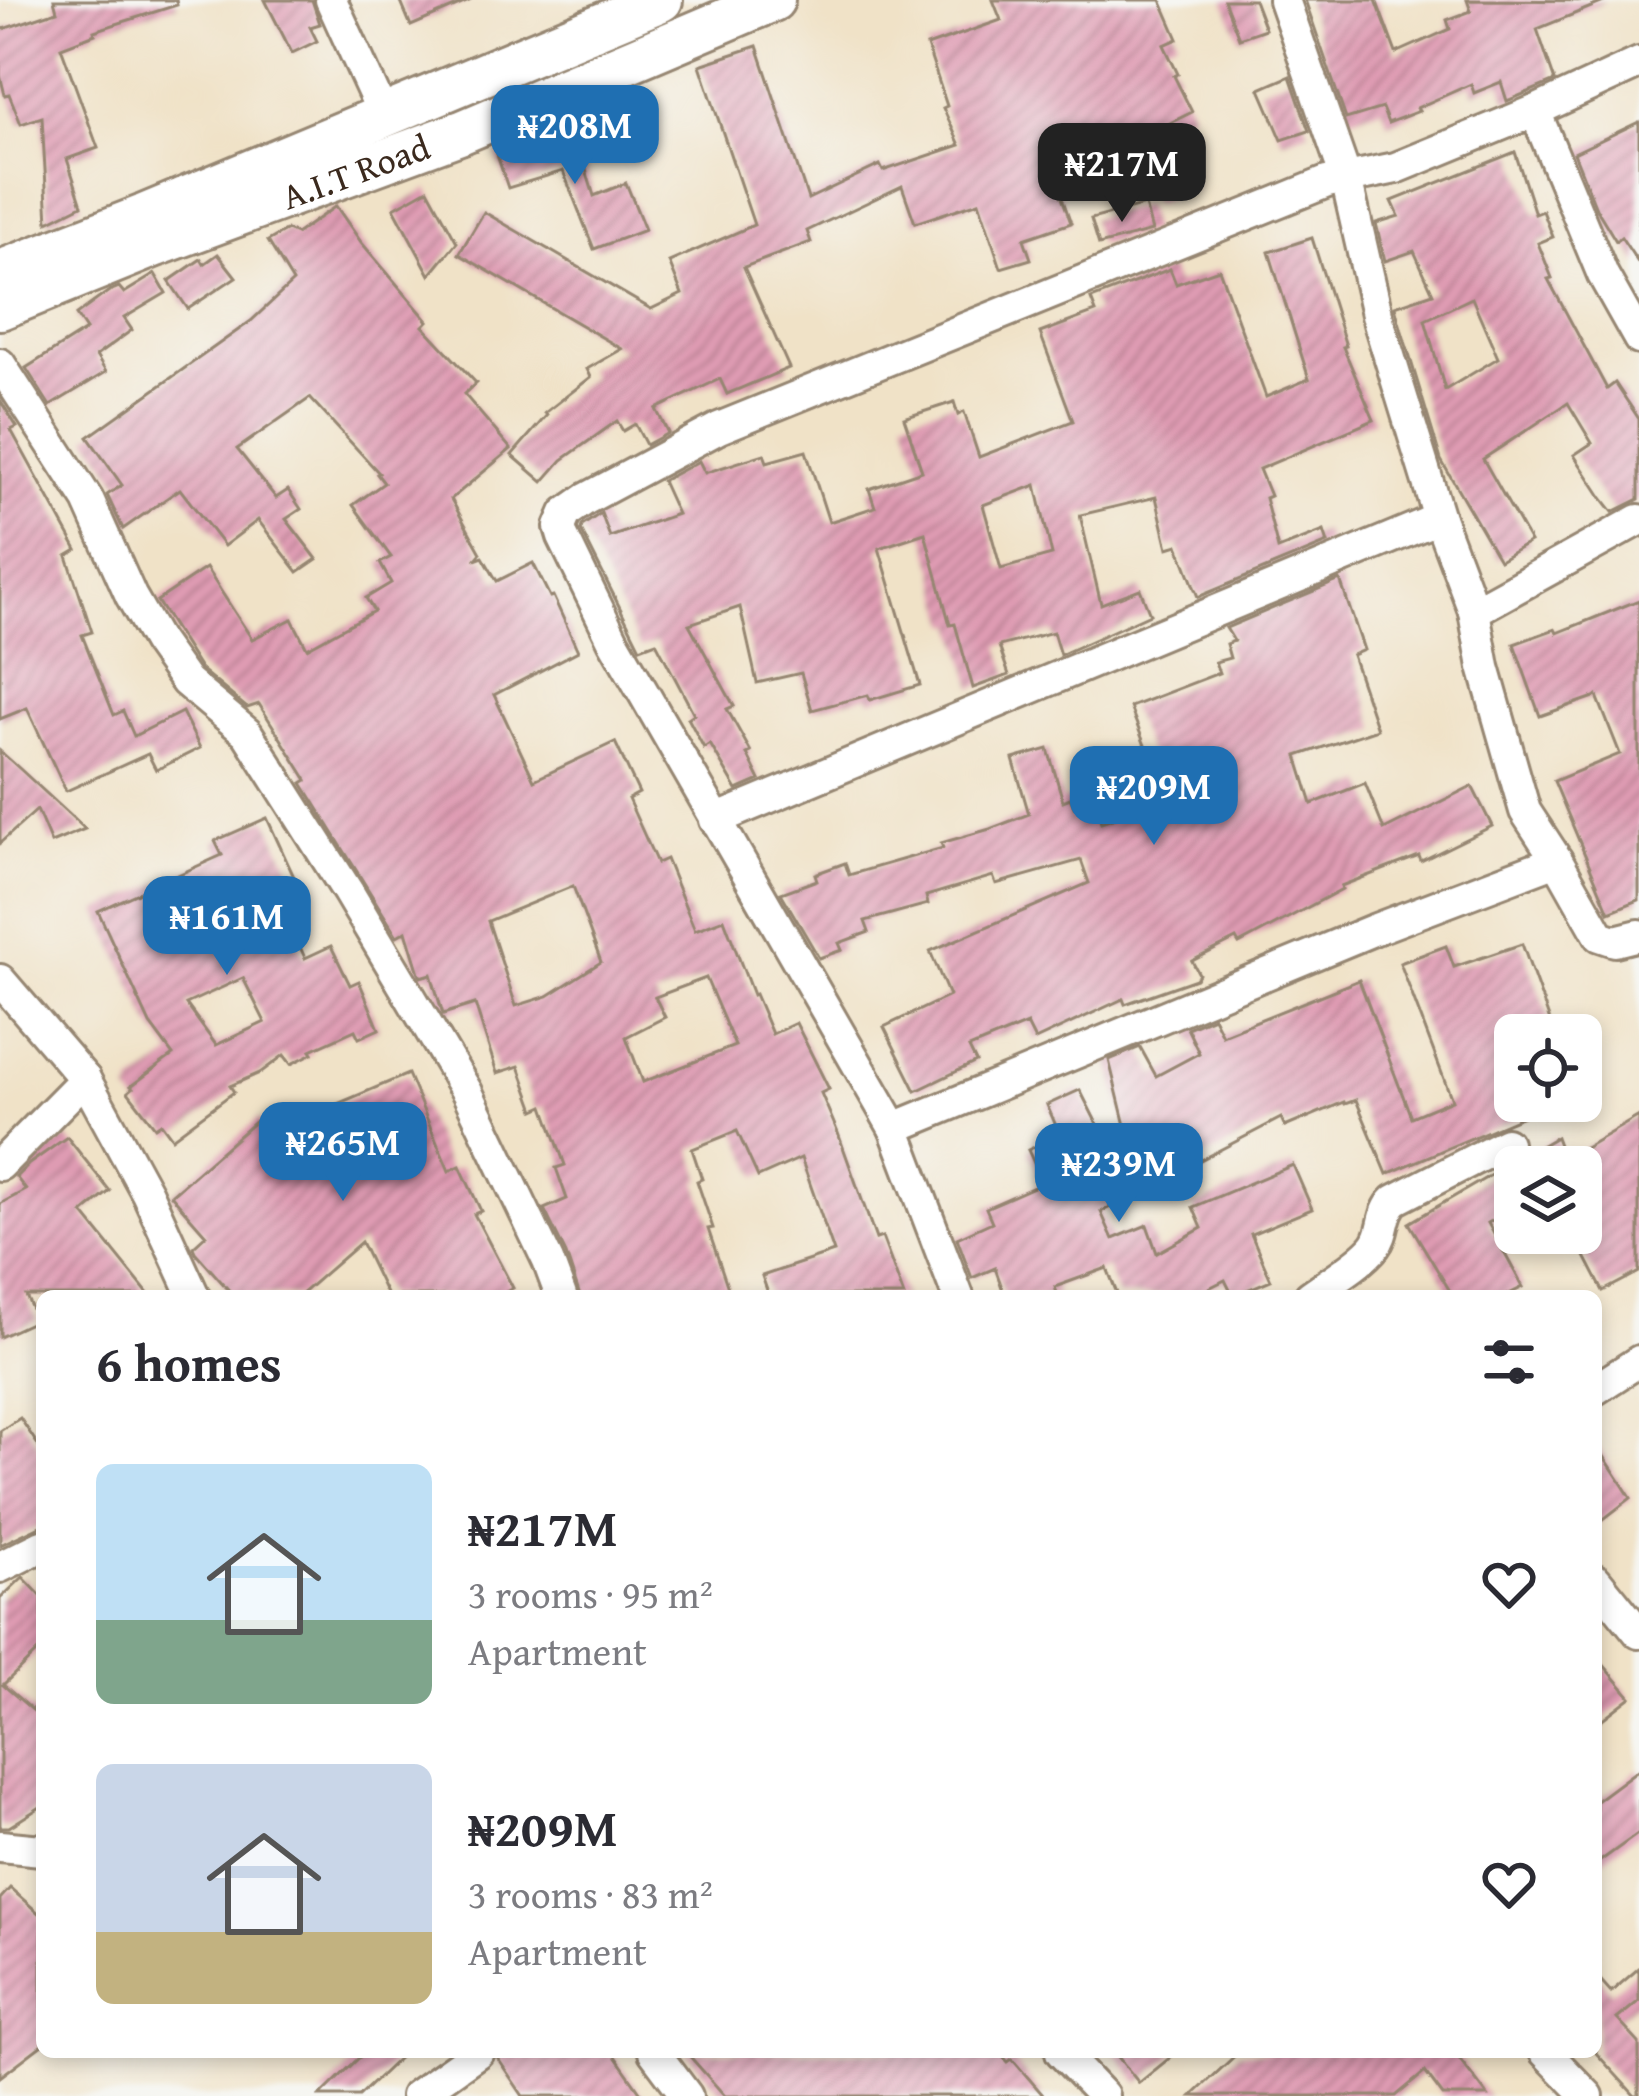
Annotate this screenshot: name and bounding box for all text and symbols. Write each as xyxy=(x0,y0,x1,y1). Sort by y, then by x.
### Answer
pin: ₦208M xyxy=(491,85,659,187)
text: ₦208M xyxy=(518,95,632,152)
street label: A.I.T Road xyxy=(274,119,437,222)
pin: ₦217M xyxy=(1038,123,1206,225)
text: ₦217M xyxy=(1065,133,1179,190)
pin: ₦209M xyxy=(1070,746,1238,848)
text: ₦209M xyxy=(1097,756,1211,813)
pin: ₦161M xyxy=(143,876,311,978)
text: ₦161M xyxy=(170,886,284,943)
map controls xyxy=(1494,1014,1602,1254)
button: locate xyxy=(1494,1014,1602,1122)
pin: ₦265M xyxy=(259,1102,427,1204)
text: ₦265M xyxy=(286,1112,400,1169)
pin: ₦239M xyxy=(1035,1123,1203,1225)
text: ₦239M xyxy=(1062,1133,1176,1190)
button: layers xyxy=(1494,1146,1602,1254)
text: 6 homes xyxy=(96,1325,282,1400)
icon: filters xyxy=(1476,1329,1542,1395)
text: ₦217M xyxy=(468,1490,618,1565)
icon: home xyxy=(192,1512,336,1656)
icon: heart xyxy=(1476,1551,1542,1617)
text: 3 rooms · 95 m² xyxy=(468,1565,713,1622)
text: Apartment xyxy=(468,1622,647,1679)
text: ₦209M xyxy=(468,1790,618,1865)
icon: home xyxy=(192,1812,336,1956)
icon: heart xyxy=(1476,1851,1542,1917)
text: 3 rooms · 83 m² xyxy=(468,1865,713,1922)
text: Apartment xyxy=(468,1922,647,1979)

